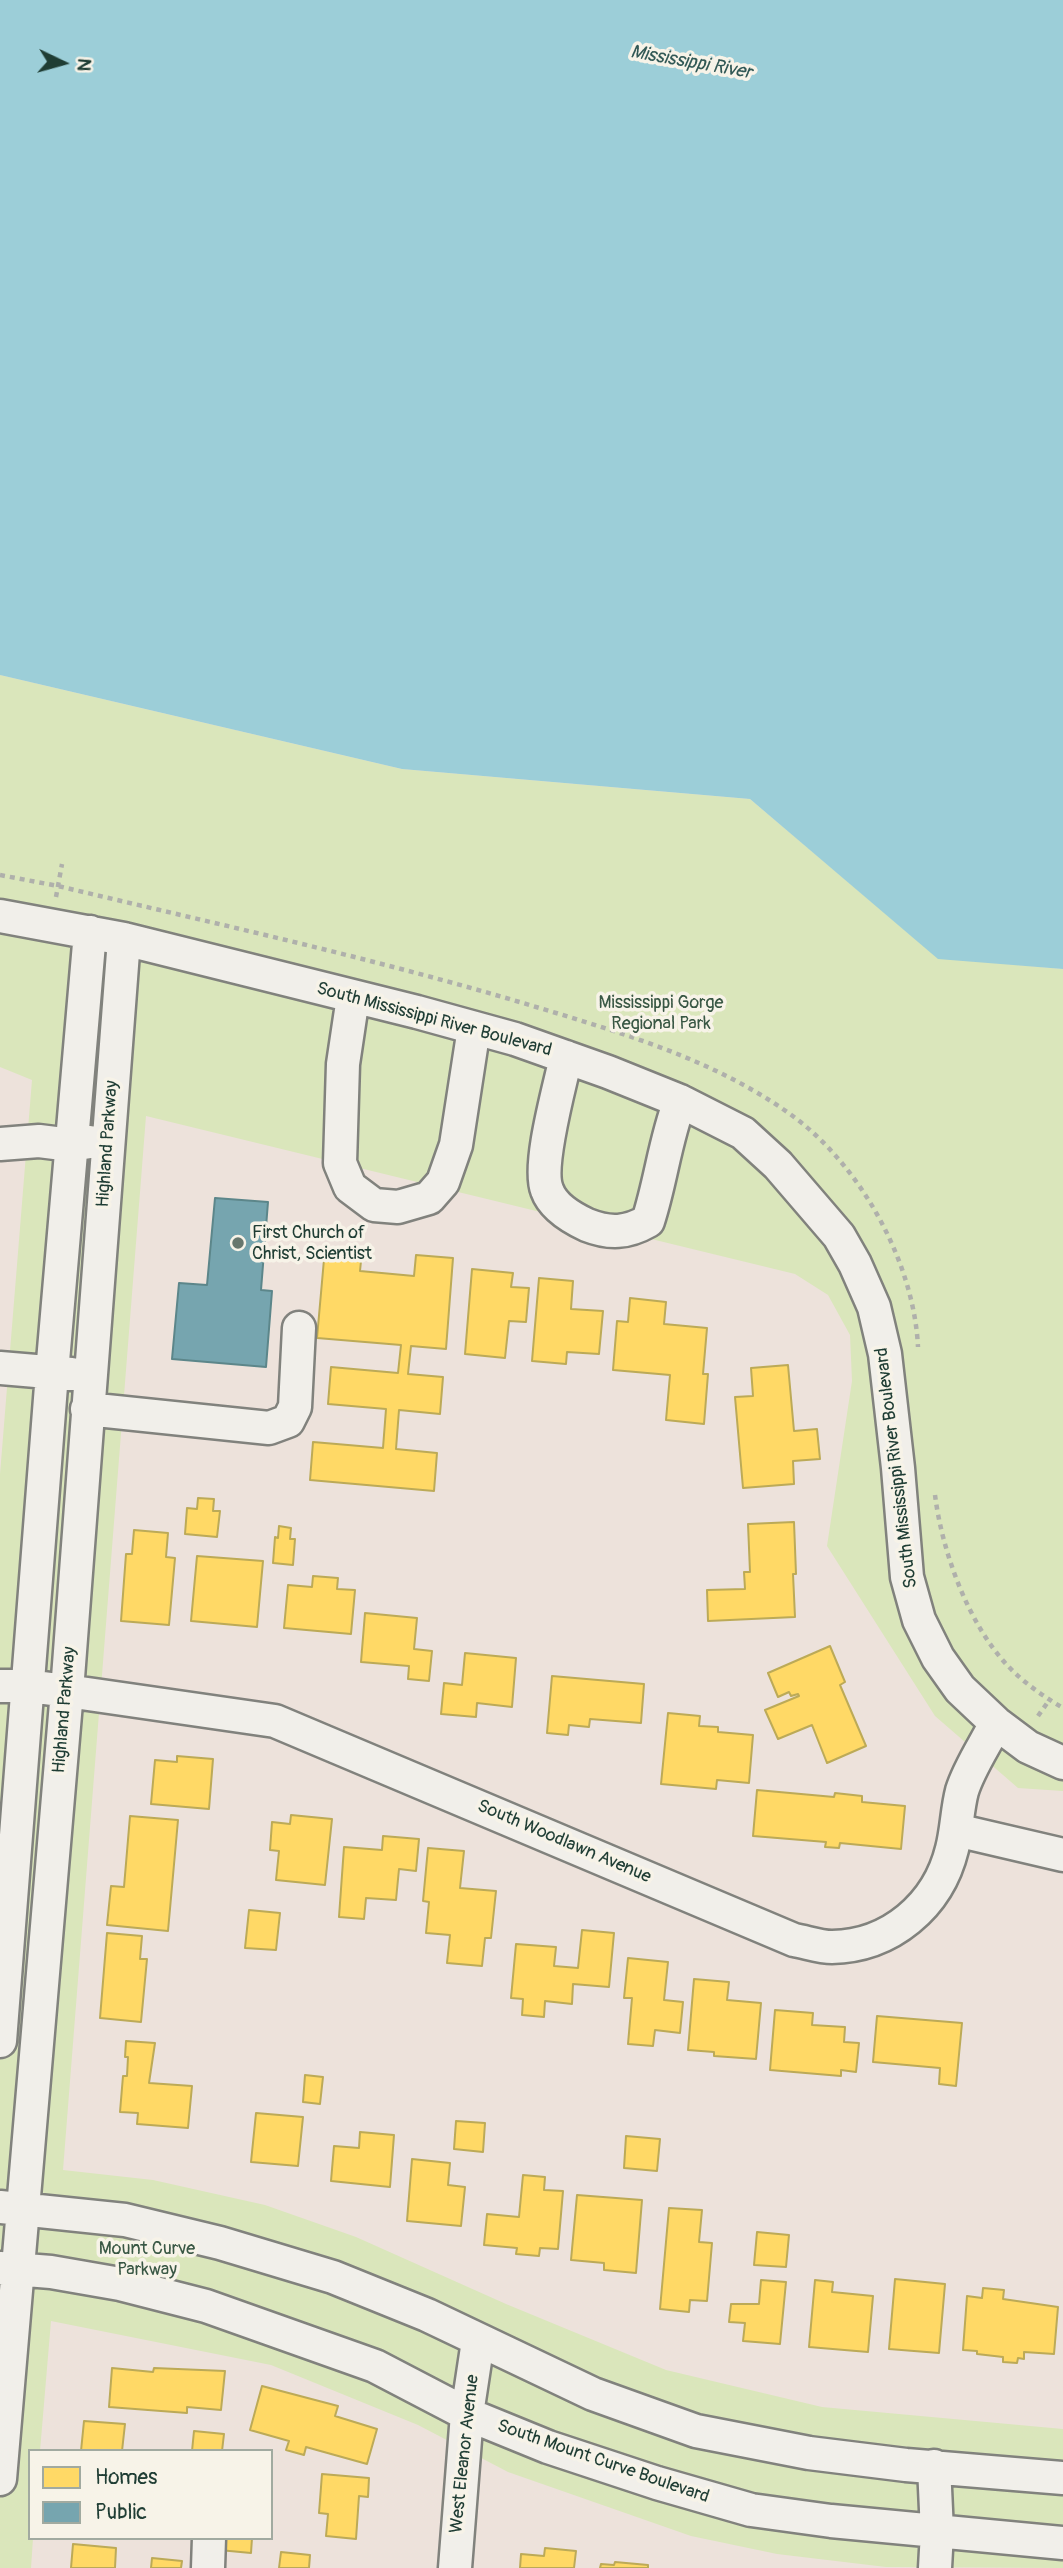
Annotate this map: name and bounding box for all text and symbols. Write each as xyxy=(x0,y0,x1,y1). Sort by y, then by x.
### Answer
north arrow xyxy=(28,28,98,98)
water label: Mississippi River xyxy=(629,41,753,85)
text: N xyxy=(71,57,96,72)
street label: South Mississippi River Boulevard xyxy=(314,978,554,1062)
park label: Mississippi Gorge Regional Park xyxy=(599,992,723,1034)
street label: Highland Parkway xyxy=(93,1080,123,1208)
place label: First Church of Christ, Scientist xyxy=(252,1222,372,1264)
marker: First Church of Christ, Scientist xyxy=(230,1235,246,1251)
street label: South Mississippi River Boulevard xyxy=(871,1346,923,1590)
street label: Highland Parkway xyxy=(49,1646,81,1774)
street label: South Woodlawn Avenue xyxy=(474,1796,654,1888)
park label: Mount Curve Parkway xyxy=(99,2238,195,2280)
street label: West Eleanor Avenue xyxy=(446,2373,484,2535)
street label: South Mount Curve Boulevard xyxy=(494,2416,712,2508)
legend xyxy=(28,2449,273,2540)
text: Homes xyxy=(95,2464,157,2491)
text: Public xyxy=(95,2499,147,2526)

